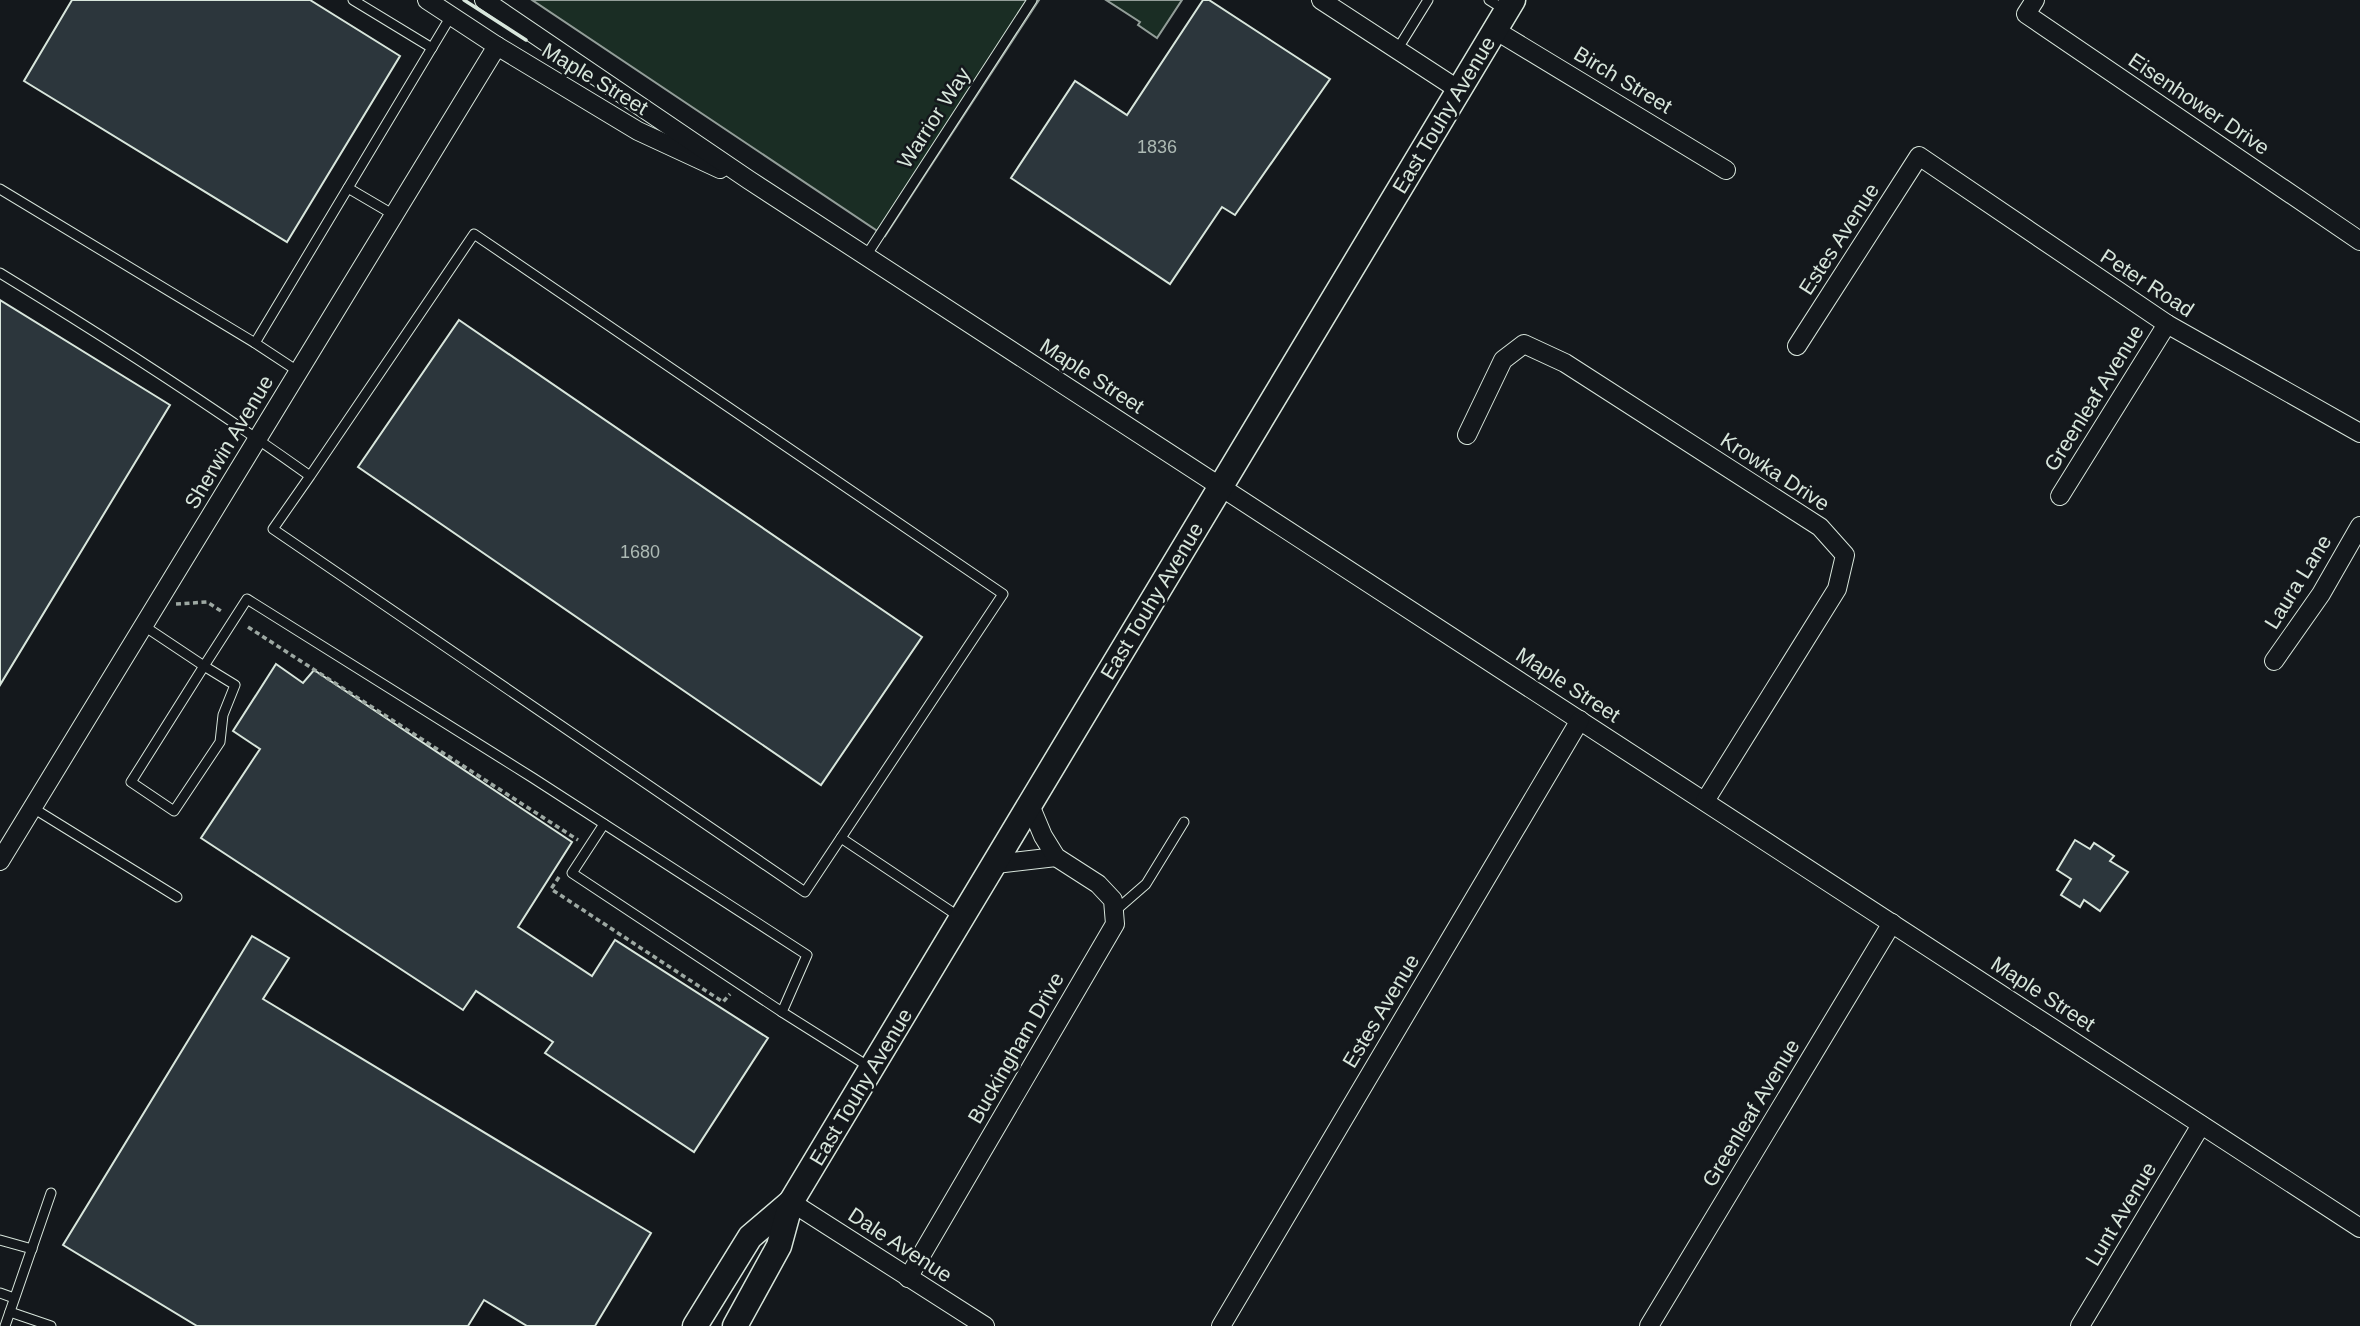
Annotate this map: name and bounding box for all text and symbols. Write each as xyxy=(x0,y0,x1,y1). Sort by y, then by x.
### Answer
street label: East Touhy Avenue xyxy=(1388,32,1500,197)
street label: Maple Street xyxy=(538,38,652,119)
street label: Birch Street xyxy=(1570,41,1676,118)
street label: Eisenhower Drive xyxy=(2125,48,2274,159)
street label: Warrior Way xyxy=(893,63,975,172)
house number: 1836 xyxy=(1137,137,1177,157)
street label: Estes Avenue xyxy=(1794,179,1883,299)
street label: Peter Road xyxy=(2096,244,2198,321)
street label: Greenleaf Avenue xyxy=(2039,321,2148,475)
street label: Maple Street xyxy=(1036,334,1149,418)
street label: Sherwin Avenue xyxy=(180,371,277,513)
street label: Krowka Drive xyxy=(1717,428,1834,515)
street label: East Touhy Avenue xyxy=(1096,518,1208,683)
street label: Laura Lane xyxy=(2260,531,2335,633)
house number: 1680 xyxy=(620,542,660,562)
street label: Maple Street xyxy=(1512,643,1625,727)
street label: Estes Avenue xyxy=(1338,950,1423,1072)
street label: Maple Street xyxy=(1987,952,2100,1036)
street label: Buckingham Drive xyxy=(963,968,1068,1127)
street label: East Touhy Avenue xyxy=(805,1004,917,1169)
street label: Greenleaf Avenue xyxy=(1698,1035,1804,1191)
street label: Lunt Avenue xyxy=(2081,1158,2160,1270)
street label: Dale Avenue xyxy=(844,1203,956,1287)

